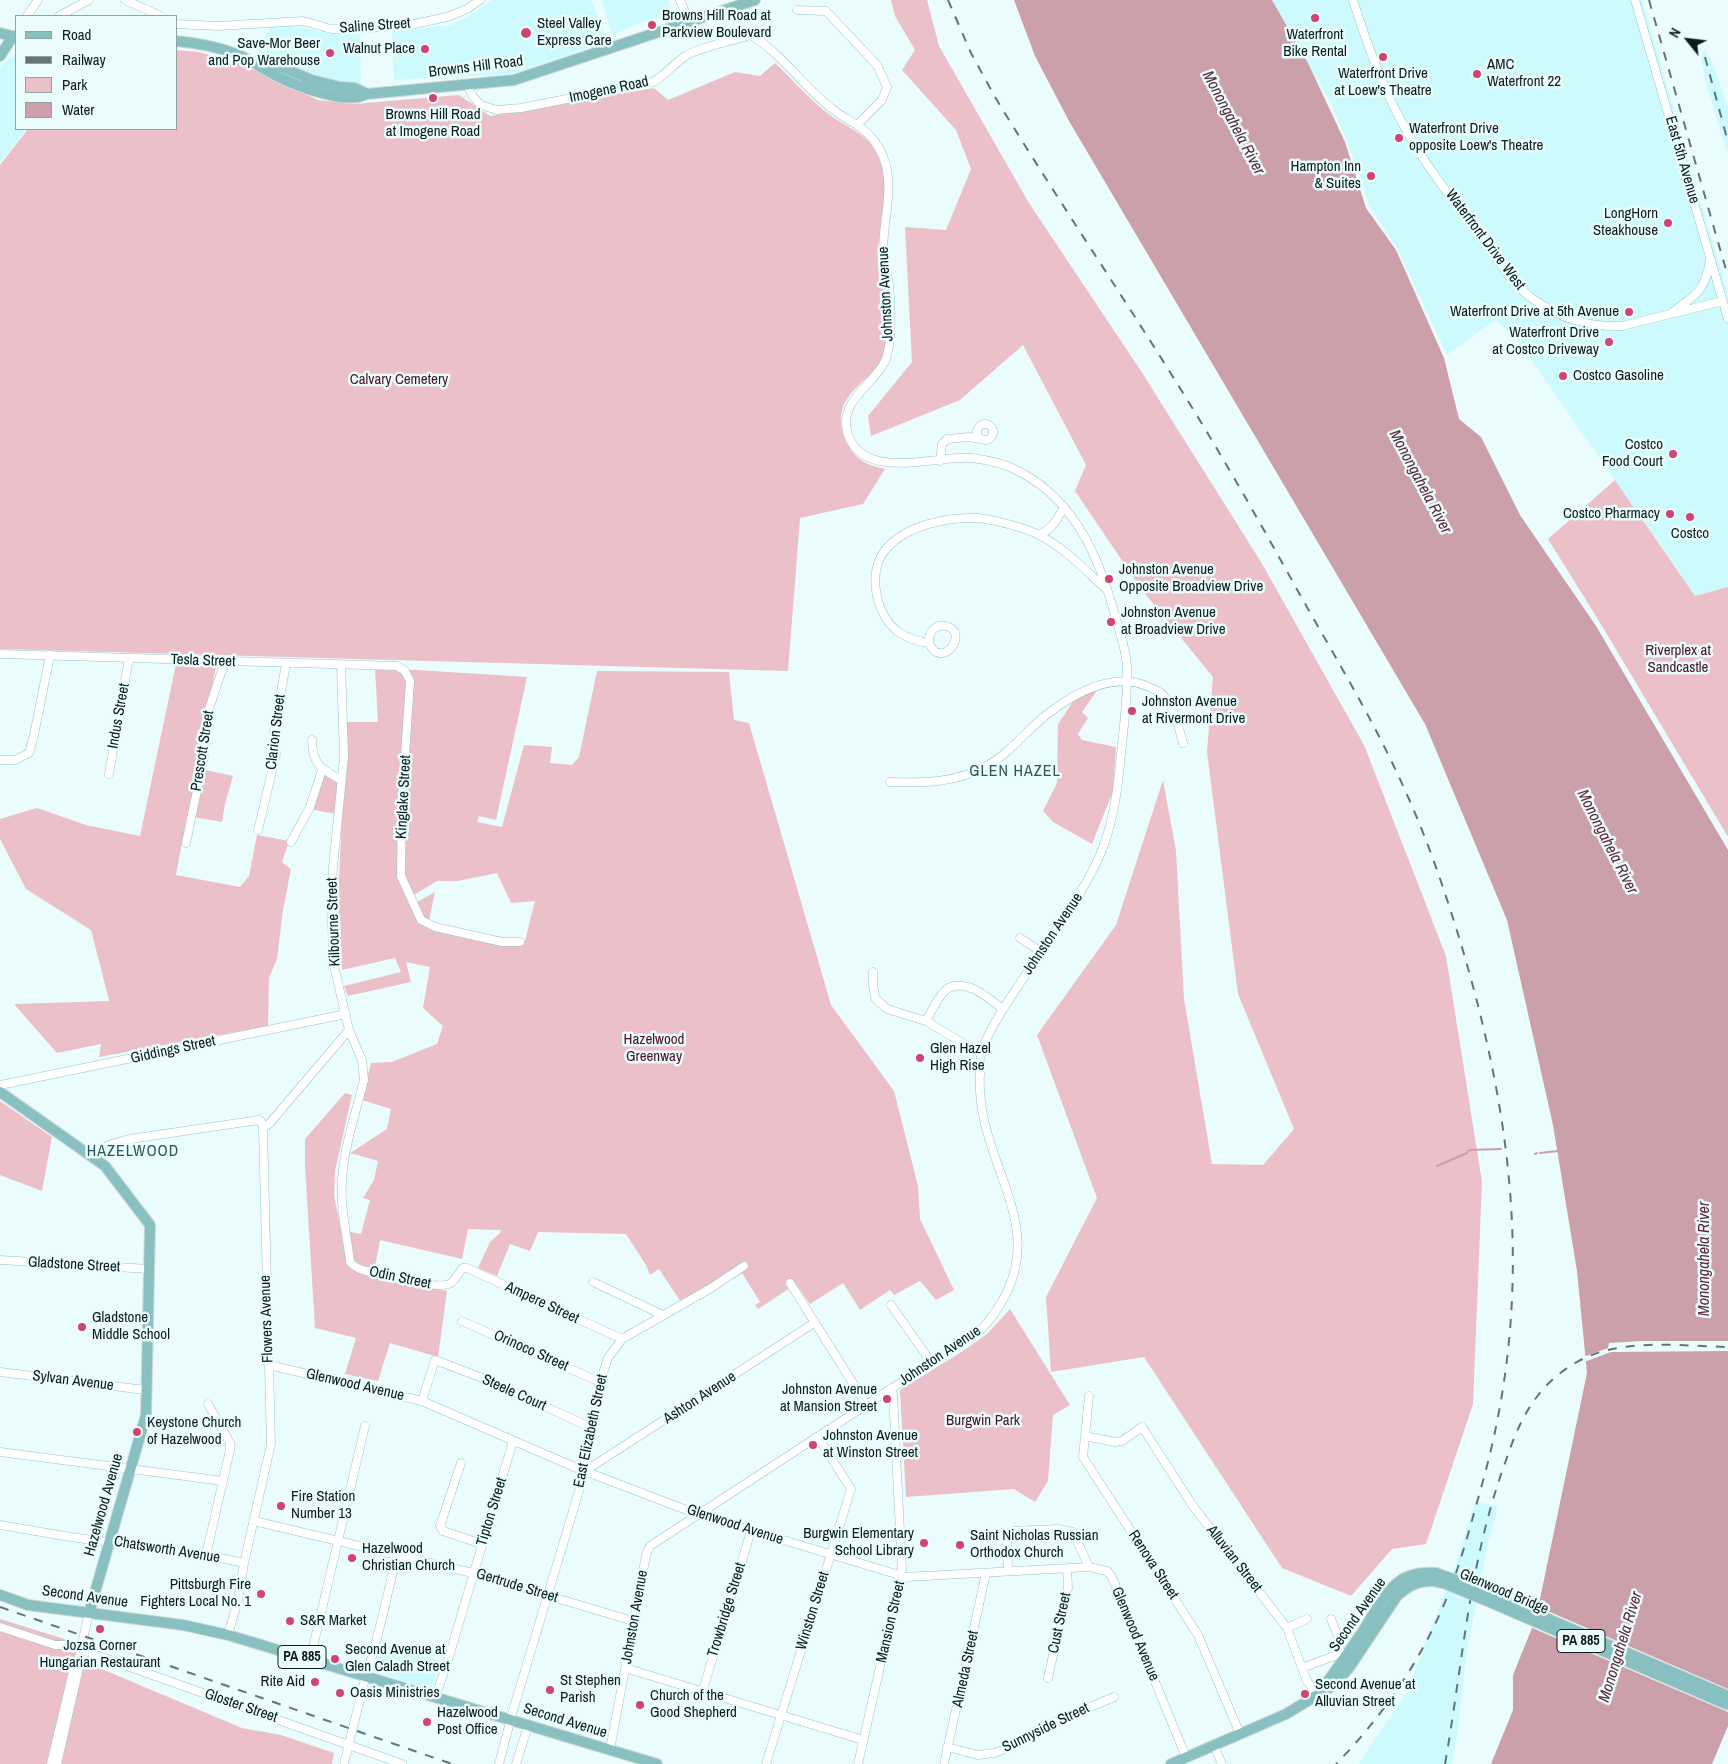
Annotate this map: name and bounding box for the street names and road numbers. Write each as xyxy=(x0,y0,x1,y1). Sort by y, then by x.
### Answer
street label: Saline Street xyxy=(339,15,411,37)
street label: Browns Hill Road xyxy=(428,52,524,82)
street label: Imogene Road xyxy=(568,73,650,107)
street label: East 5th Avenue xyxy=(1661,114,1703,206)
street label: Waterfront Drive West xyxy=(1441,186,1529,294)
street label: Johnston Avenue xyxy=(875,246,897,342)
street label: Tesla Street xyxy=(170,651,236,671)
street label: Indus Street xyxy=(104,682,134,750)
street label: Clarion Street xyxy=(262,693,290,771)
street label: Prescott Street xyxy=(188,709,218,793)
street label: Kinglake Street xyxy=(393,755,415,839)
street label: Kilbourne Street xyxy=(323,877,345,967)
street label: Johnston Avenue xyxy=(1019,890,1087,978)
street label: Giddings Street xyxy=(129,1032,217,1068)
street label: Gladstone Street xyxy=(27,1254,121,1276)
street label: Odin Street xyxy=(367,1263,433,1293)
street label: Flowers Avenue xyxy=(256,1275,278,1363)
street label: Ampere Street xyxy=(502,1278,582,1328)
street label: Johnston Avenue xyxy=(896,1322,984,1390)
street label: Orinoco Street xyxy=(491,1327,571,1375)
street label: Glenwood Avenue xyxy=(304,1365,406,1405)
street label: Sylvan Avenue xyxy=(31,1367,115,1395)
street label: Ashton Avenue xyxy=(660,1368,740,1428)
street label: Steele Court xyxy=(479,1371,549,1415)
street label: East Elizabeth Street xyxy=(570,1373,612,1489)
street label: Hazelwood Avenue xyxy=(81,1452,127,1558)
street label: Tipton Street xyxy=(473,1475,511,1549)
street label: Glenwood Avenue xyxy=(685,1501,785,1549)
street label: Alluvian Street xyxy=(1202,1522,1266,1596)
street label: Renova Street xyxy=(1124,1527,1182,1603)
street label: Chatsworth Avenue xyxy=(113,1533,221,1567)
street label: Trowbridge Street xyxy=(704,1561,750,1659)
street label: Gertrude Street xyxy=(474,1565,560,1607)
street label: Glenwood Bridge xyxy=(1457,1565,1551,1619)
street label: Johnston Avenue xyxy=(618,1569,652,1665)
street label: Winston Street xyxy=(792,1569,834,1653)
street label: Second Avenue xyxy=(1326,1574,1390,1656)
street label: Mansion Street xyxy=(873,1579,909,1665)
street label: Second Avenue xyxy=(41,1582,129,1612)
street label: Glenwood Avenue xyxy=(1107,1584,1163,1684)
street label: Cust Street xyxy=(1045,1591,1075,1655)
street label: Almeda Street xyxy=(949,1629,983,1709)
road number: PA 885 xyxy=(1557,1630,1605,1652)
road number: PA 885 xyxy=(278,1645,326,1668)
street label: Gloster Street xyxy=(202,1685,280,1727)
street label: Sunnyside Street xyxy=(1000,1699,1092,1757)
street label: Second Avenue xyxy=(521,1700,609,1742)

